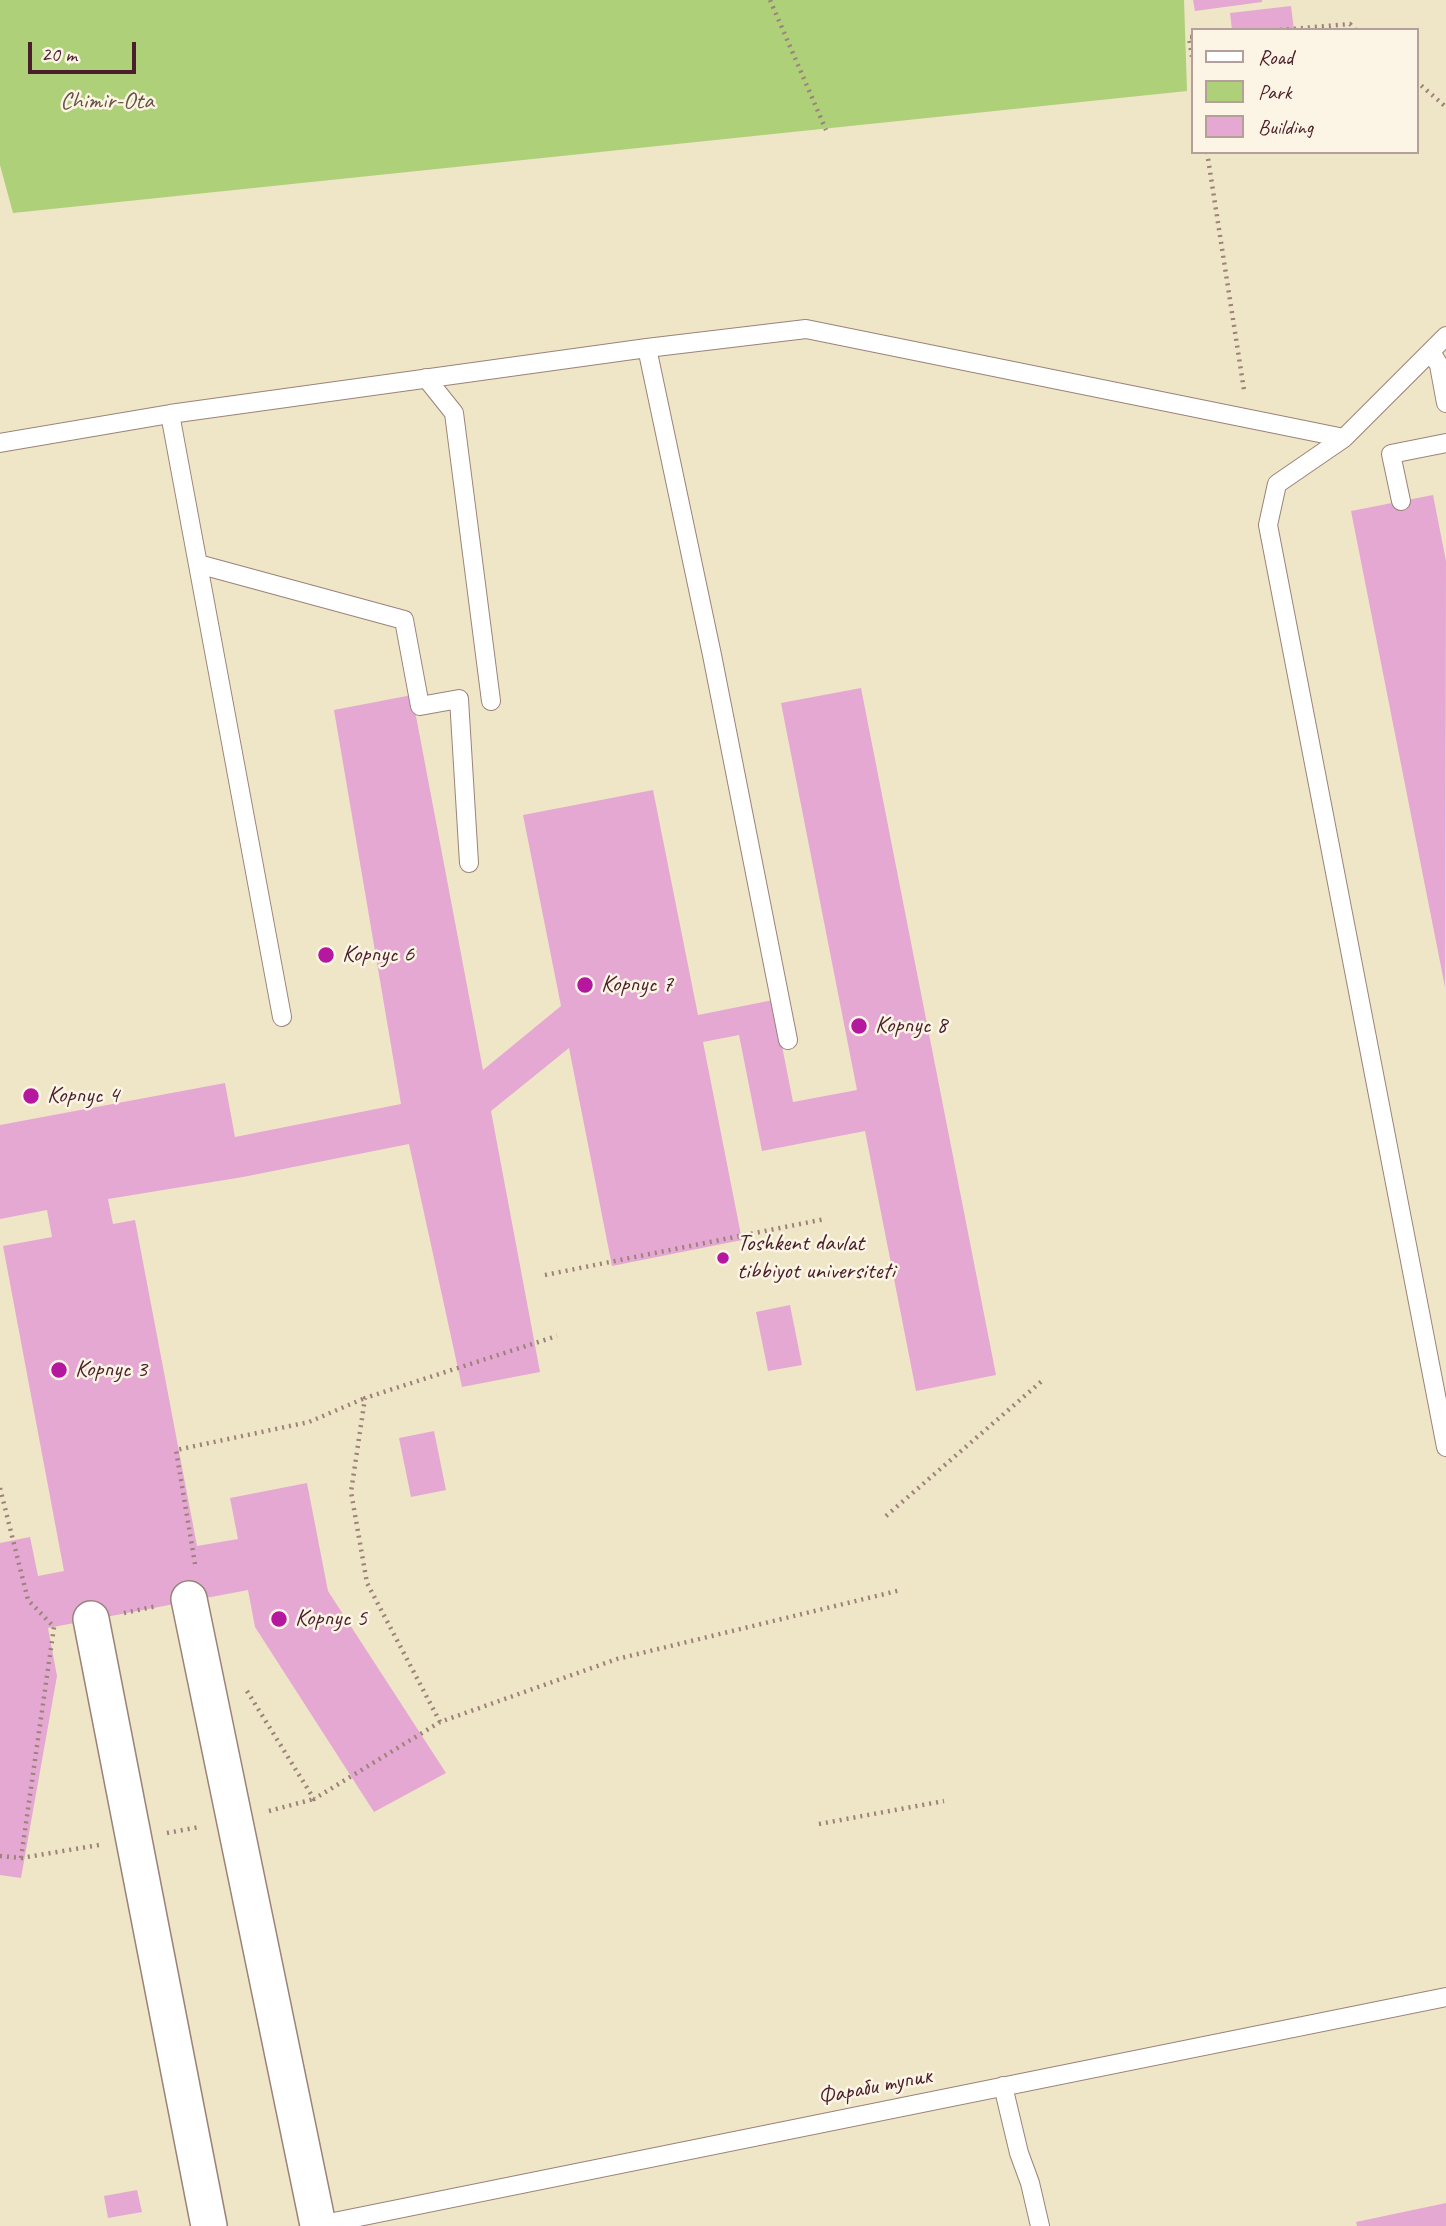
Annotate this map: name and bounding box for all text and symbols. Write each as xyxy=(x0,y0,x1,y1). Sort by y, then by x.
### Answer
scale bar xyxy=(32,28,140,72)
legend xyxy=(1190,28,1418,154)
text: 20 m xyxy=(41,41,77,67)
text: Road xyxy=(1258,44,1293,70)
text: Park xyxy=(1258,79,1291,105)
park label: Chimir-Ota xyxy=(60,88,154,116)
text: Building xyxy=(1258,114,1313,140)
place label: Корпус 6 xyxy=(342,941,414,969)
marker: Корпус 6 xyxy=(316,945,336,965)
place label: Корпус 7 xyxy=(601,971,673,999)
marker: Корпус 7 xyxy=(575,975,595,995)
place label: Корпус 8 xyxy=(875,1012,947,1040)
marker: Корпус 8 xyxy=(849,1016,869,1036)
place label: Корпус 4 xyxy=(47,1082,119,1110)
marker: Корпус 4 xyxy=(21,1086,41,1106)
place label: Toshkent davlat tibbiyot universiteti xyxy=(737,1230,895,1286)
marker: Toshkent davlat tibbiyot universiteti xyxy=(715,1250,731,1266)
place label: Корпус 3 xyxy=(75,1356,147,1384)
marker: Корпус 3 xyxy=(49,1360,69,1380)
place label: Корпус 5 xyxy=(295,1605,367,1633)
marker: Корпус 5 xyxy=(269,1609,289,1629)
street label: Фараби тупик xyxy=(816,2062,934,2112)

